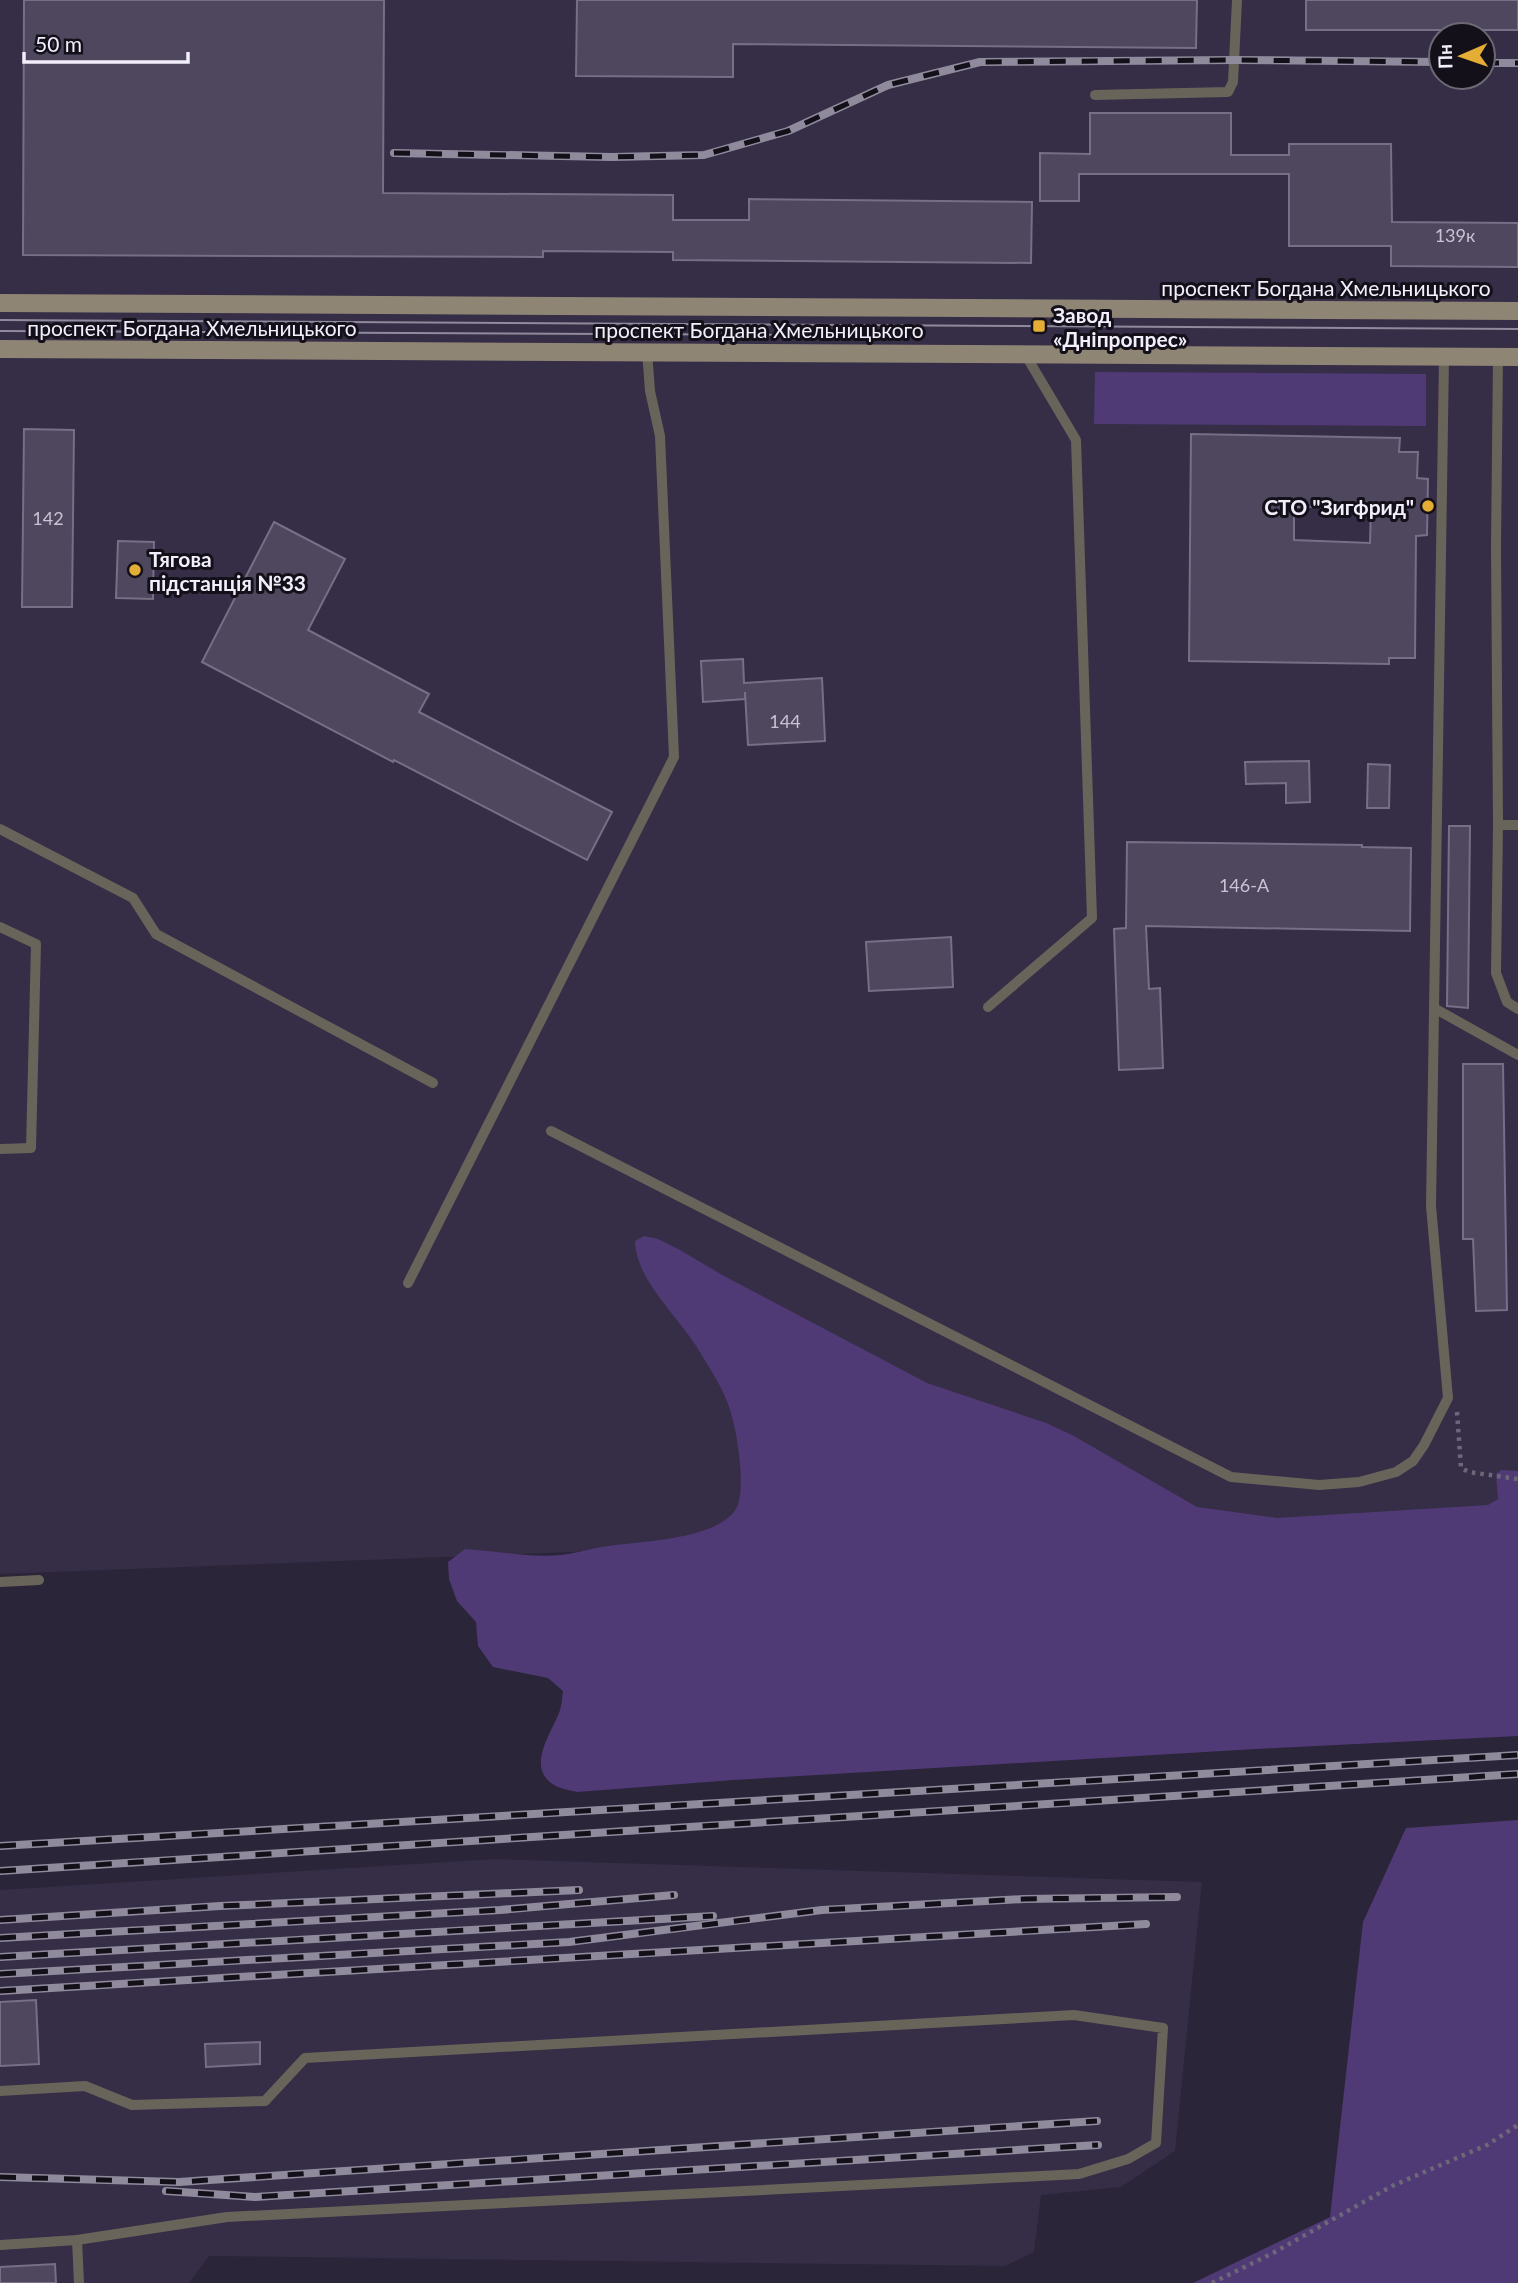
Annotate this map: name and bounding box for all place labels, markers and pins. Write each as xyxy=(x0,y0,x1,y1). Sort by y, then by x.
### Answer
place label: Завод «Дніпропрес» xyxy=(1053,302,1187,351)
marker: Завод «Дніпропрес» xyxy=(1031,318,1047,334)
place label: СТО "Зигфрид" xyxy=(1264,494,1414,519)
marker: СТО "Зигфрид" xyxy=(1420,498,1436,514)
place label: Тягова пiдстанцiя №33 xyxy=(149,546,306,595)
marker: Тягова пiдстанцiя №33 xyxy=(127,562,143,578)

